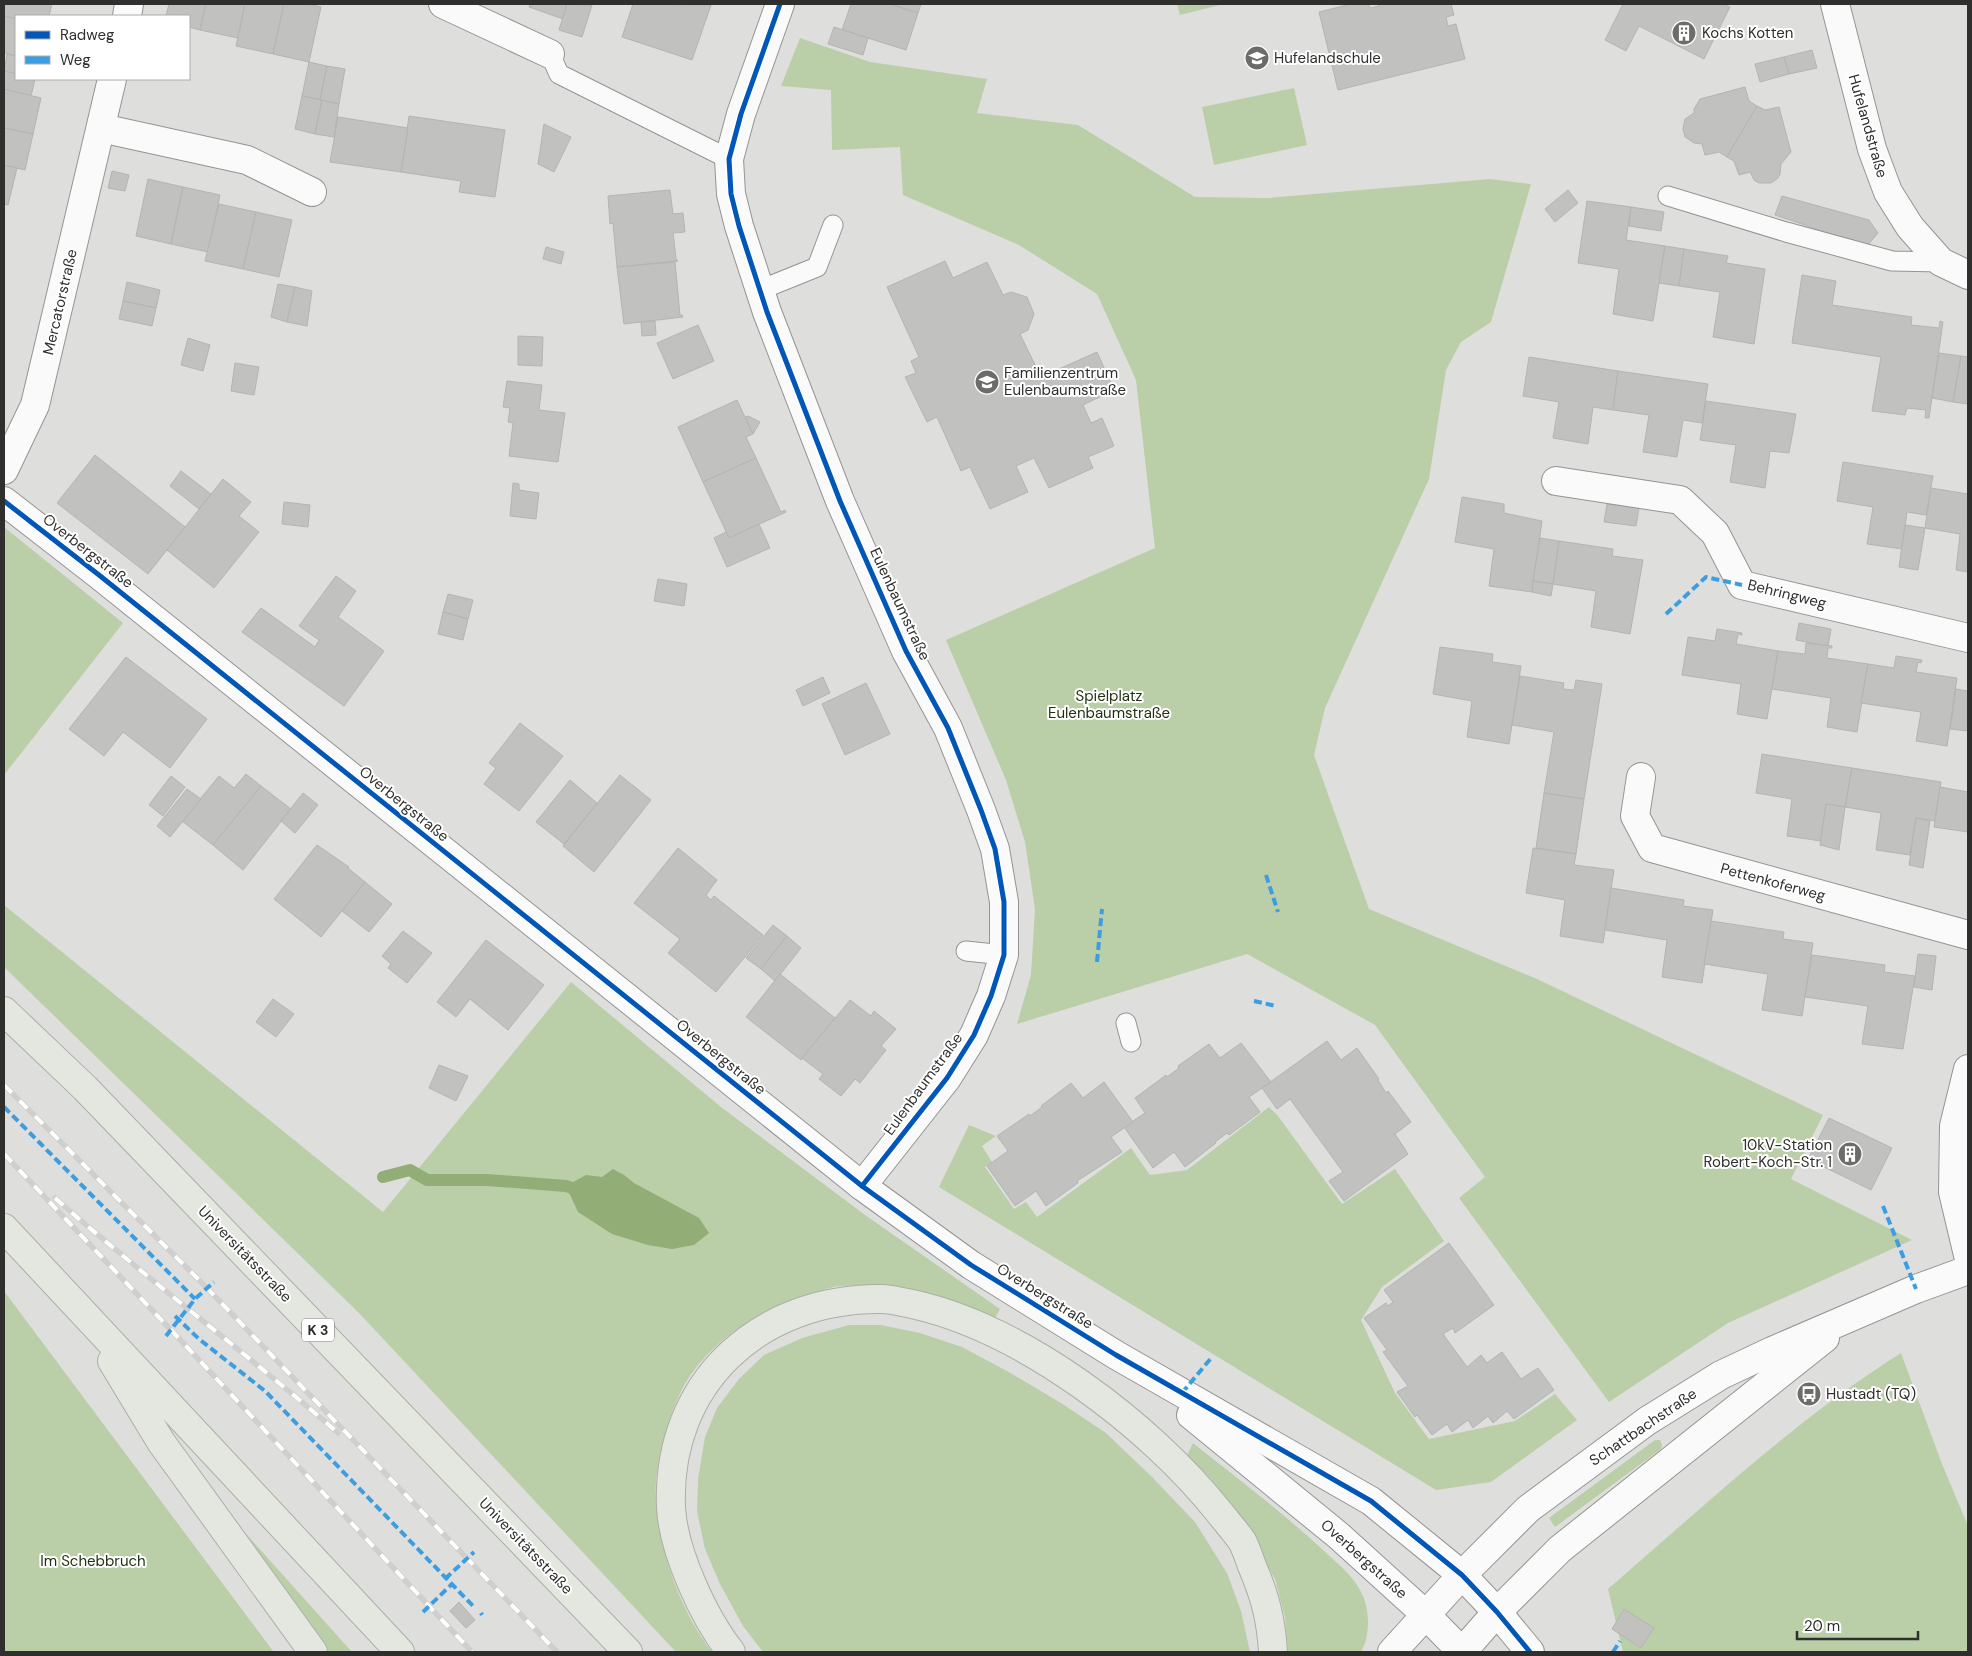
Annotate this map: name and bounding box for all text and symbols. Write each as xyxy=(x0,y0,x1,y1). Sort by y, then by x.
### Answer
legend xyxy=(15,15,190,80)
building icon: Kochs Kotten xyxy=(1671,20,1697,46)
place label: Kochs Kotten xyxy=(1702,23,1793,43)
text: Radweg xyxy=(60,25,114,45)
school or university icon: Hufelandschule xyxy=(1244,45,1270,71)
place label: Hufelandschule xyxy=(1274,48,1381,68)
text: Weg xyxy=(60,50,91,70)
street label: Hufelandstraße xyxy=(1844,72,1892,180)
street label: Mercatorstraße xyxy=(38,247,82,357)
place label: Familienzentrum Eulenbaumstraße xyxy=(1004,363,1126,400)
school or university icon: Familienzentrum Eulenbaumstraße xyxy=(974,369,1000,395)
street label: Overbergstraße xyxy=(39,509,137,593)
street label: Eulenbaumstraße xyxy=(865,544,935,664)
street label: Behringweg xyxy=(1746,575,1828,613)
park label: Spielplatz Eulenbaumstraße xyxy=(1048,686,1170,723)
street label: Overbergstraße xyxy=(355,762,453,846)
street label: Pettenkoferweg xyxy=(1718,858,1828,906)
street label: Overbergstraße xyxy=(672,1015,770,1099)
street label: Eulenbaumstraße xyxy=(879,1029,967,1139)
place label: 10kV-Station Robert-Koch-Str. 1 xyxy=(1704,1135,1832,1172)
building icon: 10kV-Station Robert-Koch-Str. 1 xyxy=(1837,1141,1863,1167)
street label: Universitätsstraße xyxy=(194,1201,296,1307)
street label: Overbergstraße xyxy=(993,1258,1097,1334)
road number: K 3 xyxy=(302,1318,334,1342)
bus stop icon: Hustadt (TQ) xyxy=(1796,1381,1822,1407)
street label: Schattbachstraße xyxy=(1585,1384,1701,1470)
place label: Hustadt (TQ) xyxy=(1826,1384,1916,1404)
street label: Universitätsstraße xyxy=(475,1493,577,1599)
street label: Overbergstraße xyxy=(1316,1515,1412,1603)
park label: Im Schebbruch xyxy=(40,1551,146,1571)
scale bar xyxy=(1797,1608,1918,1640)
text: 20 m xyxy=(1804,1616,1840,1636)

